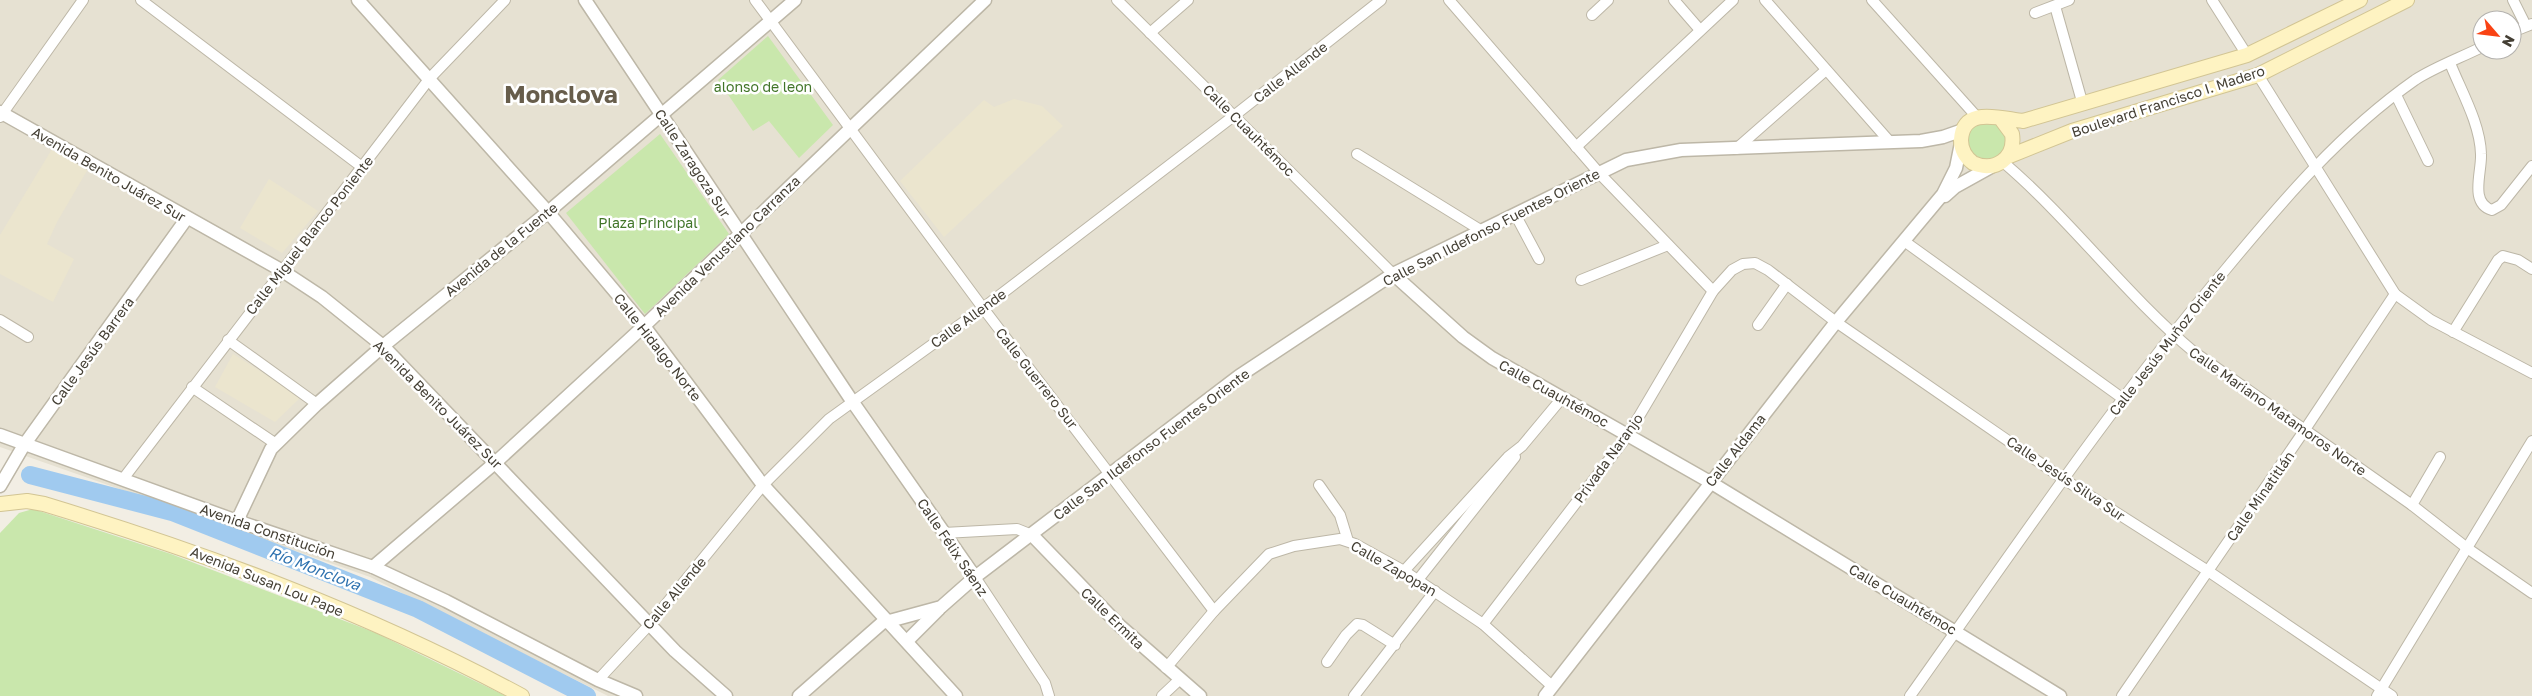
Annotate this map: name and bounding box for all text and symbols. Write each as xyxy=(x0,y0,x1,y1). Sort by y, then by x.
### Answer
north arrow xyxy=(2472,10,2522,60)
text: N xyxy=(2499,33,2519,50)
street label: Calle Allende xyxy=(1250,38,1330,106)
street label: Boulevard Francisco I. Madero xyxy=(2069,62,2267,140)
park label: alonso de leon xyxy=(714,78,812,95)
district label: Monclova xyxy=(504,79,618,108)
street label: Calle Cuauhtémoc xyxy=(1200,81,1299,180)
street label: Calle Zaragoza Sur xyxy=(652,106,735,221)
street label: Avenida Benito Juárez Sur xyxy=(29,123,190,225)
street label: Calle Miguel Blanco Poniente xyxy=(242,152,376,318)
street label: Calle San Ildefonso Fuentes Oriente xyxy=(1380,165,1602,289)
street label: Avenida Venustiano Carranza xyxy=(651,172,803,320)
street label: Avenida de la Fuente xyxy=(441,198,561,300)
park label: Plaza Principal xyxy=(598,214,698,231)
street label: Calle Jesús Muñoz Oriente xyxy=(2105,267,2229,419)
street label: Calle Allende xyxy=(927,285,1009,351)
street label: Calle Hidalgo Norte xyxy=(611,290,705,404)
street label: Calle Jesús Barrera xyxy=(47,293,137,409)
street label: Calle Guerrero Sur xyxy=(992,324,1082,432)
street label: Avenida Benito Juárez Sur xyxy=(370,336,506,472)
street label: Calle Mariano Matamoros Norte xyxy=(2186,343,2370,479)
street label: Calle Cuauhtémoc xyxy=(1496,356,1612,430)
street label: Calle San Ildefonso Fuentes Oriente xyxy=(1049,365,1253,523)
street label: Privada Naranjo xyxy=(1570,410,1646,506)
street label: Calle Aldama xyxy=(1701,410,1769,490)
street label: Calle Jesús Silva Sur xyxy=(2004,432,2129,524)
street label: Calle Minatitlán xyxy=(2223,448,2297,544)
street label: Calle Félix Sáenz xyxy=(914,495,992,599)
street label: Avenida Constitución xyxy=(198,500,338,562)
street label: Calle Zapopan xyxy=(1348,537,1440,599)
water label: Río Monclova xyxy=(267,542,364,594)
street label: Avenida Susan Lou Pape xyxy=(188,543,346,619)
street label: Calle Allende xyxy=(639,553,709,633)
street label: Calle Cuauhtémoc xyxy=(1846,560,1960,638)
street label: Calle Ermita xyxy=(1078,584,1148,652)

